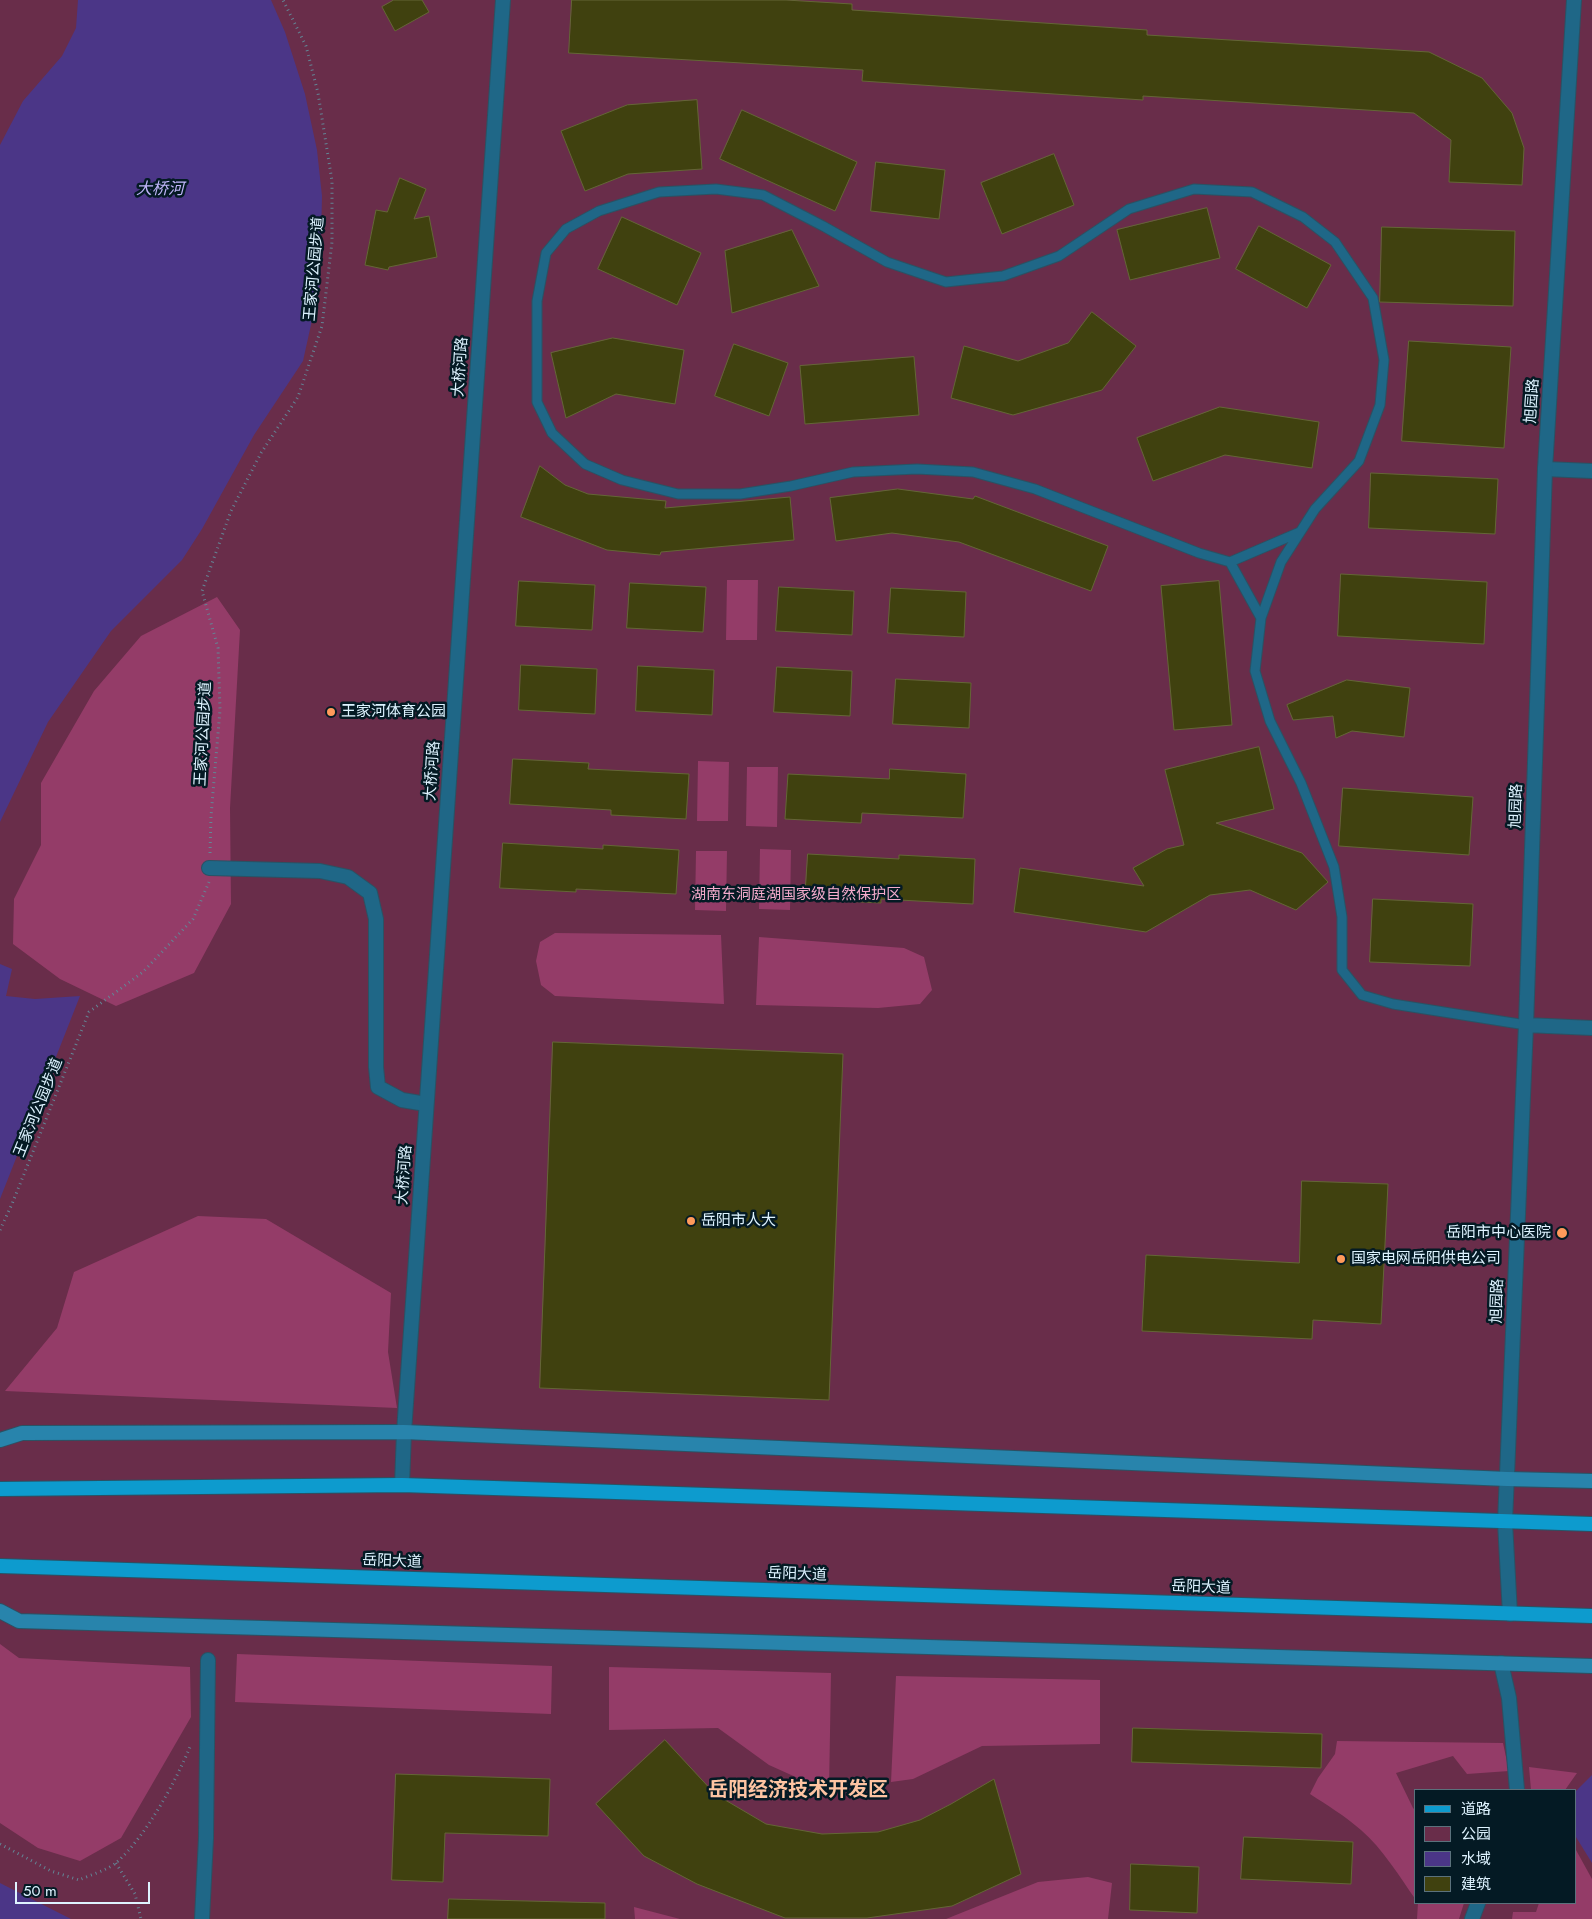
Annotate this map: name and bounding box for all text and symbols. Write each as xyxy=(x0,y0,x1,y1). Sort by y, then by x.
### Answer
water label: 大桥河 xyxy=(136,180,184,200)
street label: 王家河公园步道 xyxy=(301,216,329,322)
street label: 大桥河路 xyxy=(450,336,472,398)
street label: 旭园路 xyxy=(1522,378,1544,424)
street label: 王家河公园步道 xyxy=(192,681,216,787)
place label: 王家河体育公园 xyxy=(341,703,446,721)
marker: 王家河体育公园 xyxy=(325,706,337,718)
street label: 大桥河路 xyxy=(422,740,444,802)
street label: 旭园路 xyxy=(1507,783,1527,829)
park label: 湖南东洞庭湖国家级自然保护区 xyxy=(691,886,901,904)
street label: 王家河公园步道 xyxy=(11,1056,67,1160)
street label: 大桥河路 xyxy=(394,1144,416,1206)
place label: 岳阳市人大 xyxy=(701,1212,776,1230)
marker: 岳阳市人大 xyxy=(685,1215,697,1227)
place label: 岳阳市中心医院 xyxy=(1446,1224,1551,1242)
marker: 岳阳市中心医院 xyxy=(1555,1226,1569,1240)
place label: 国家电网岳阳供电公司 xyxy=(1351,1250,1501,1268)
marker: 国家电网岳阳供电公司 xyxy=(1335,1253,1347,1265)
street label: 旭园路 xyxy=(1488,1278,1508,1324)
street label: 岳阳大道 xyxy=(362,1552,422,1572)
street label: 岳阳大道 xyxy=(767,1565,827,1585)
street label: 岳阳大道 xyxy=(1171,1578,1231,1598)
district label: 岳阳经济技术开发区 xyxy=(708,1779,888,1803)
legend xyxy=(1414,1789,1577,1904)
text: 道路 xyxy=(1461,1798,1491,1820)
text: 公园 xyxy=(1461,1823,1491,1845)
text: 水域 xyxy=(1461,1848,1491,1870)
scale bar xyxy=(18,1872,152,1904)
text: 建筑 xyxy=(1461,1873,1491,1895)
text: 50 m xyxy=(23,1880,57,1902)

